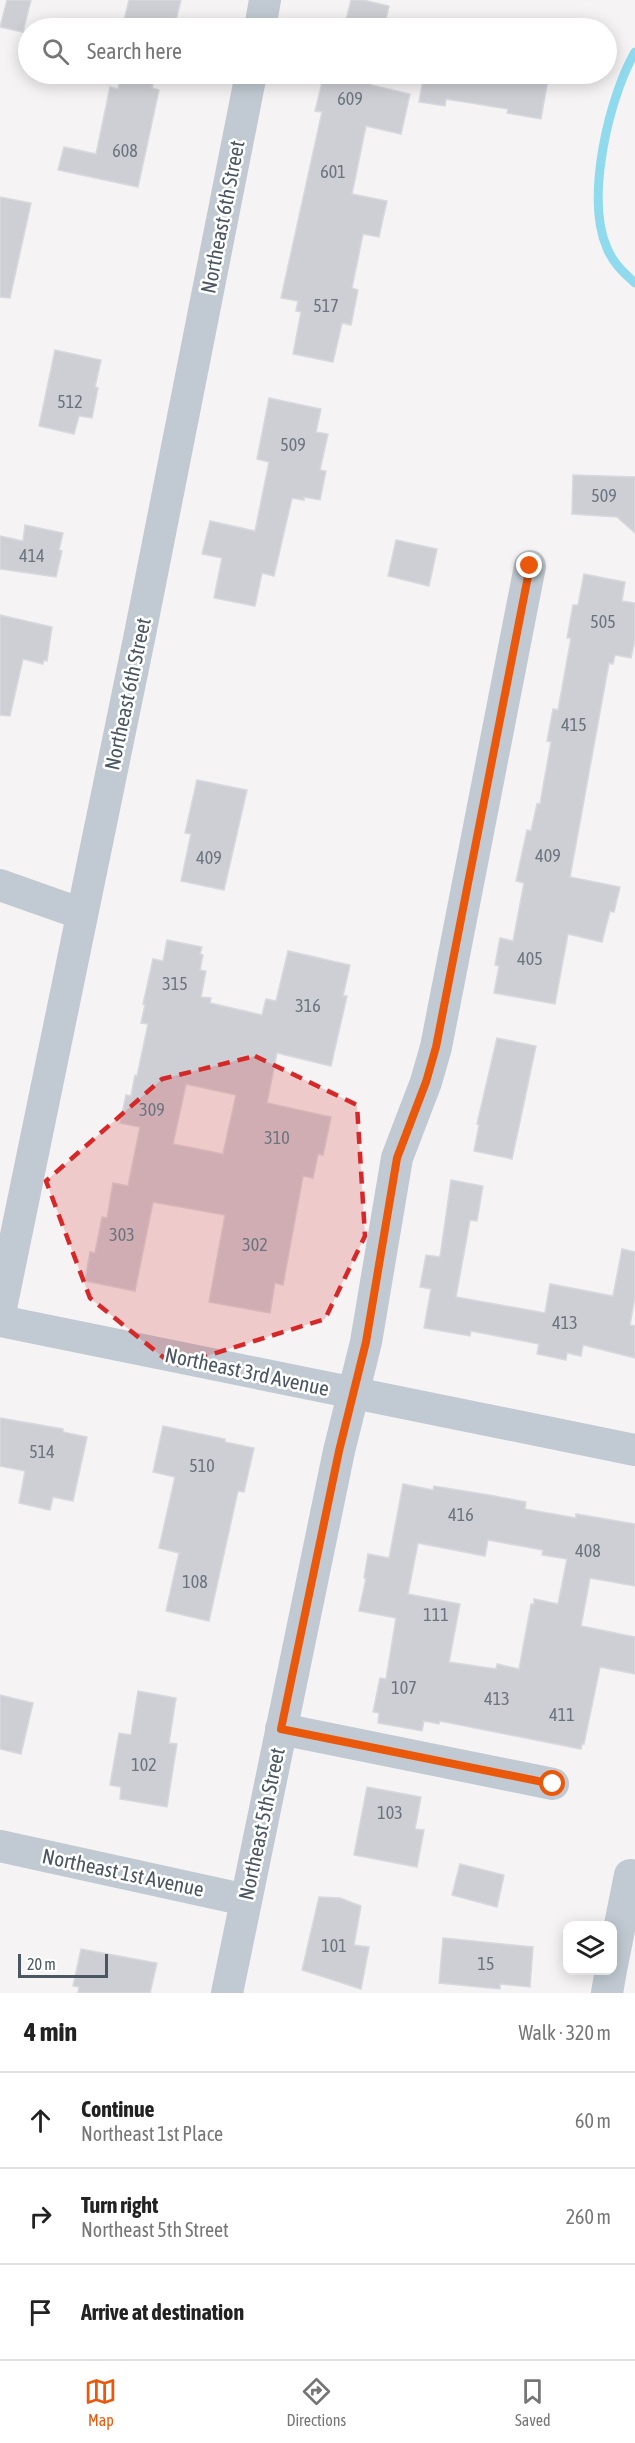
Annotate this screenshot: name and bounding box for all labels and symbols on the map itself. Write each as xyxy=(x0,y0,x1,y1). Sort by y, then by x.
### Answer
house number: 609 xyxy=(337,88,363,109)
street label: Northeast 6th Street xyxy=(195,138,249,295)
house number: 608 xyxy=(112,140,138,161)
house number: 601 xyxy=(320,161,346,182)
house number: 517 xyxy=(313,295,339,316)
house number: 512 xyxy=(57,391,83,412)
house number: 509 xyxy=(280,434,306,455)
house number: 509 xyxy=(591,485,617,506)
house number: 414 xyxy=(19,545,45,566)
route end xyxy=(516,552,542,578)
house number: 505 xyxy=(590,611,616,632)
street label: Northeast 6th Street xyxy=(99,615,155,772)
house number: 415 xyxy=(561,714,587,735)
house number: 409 xyxy=(535,845,561,866)
house number: 409 xyxy=(196,847,222,868)
house number: 405 xyxy=(517,948,543,969)
house number: 315 xyxy=(162,973,188,994)
house number: 316 xyxy=(295,995,321,1016)
house number: 309 xyxy=(139,1099,165,1120)
house number: 310 xyxy=(264,1127,290,1148)
house number: 303 xyxy=(109,1224,135,1245)
house number: 302 xyxy=(242,1234,268,1255)
house number: 413 xyxy=(552,1312,578,1333)
street label: Northeast 3rd Avenue xyxy=(163,1342,331,1400)
house number: 514 xyxy=(29,1441,55,1462)
house number: 510 xyxy=(189,1455,215,1476)
house number: 416 xyxy=(448,1504,474,1525)
house number: 408 xyxy=(575,1540,601,1561)
house number: 108 xyxy=(182,1571,208,1592)
house number: 111 xyxy=(423,1604,449,1625)
house number: 107 xyxy=(391,1677,417,1698)
house number: 413 xyxy=(484,1688,510,1709)
house number: 411 xyxy=(549,1704,575,1725)
street label: Northeast 5th Street xyxy=(233,1745,289,1902)
house number: 102 xyxy=(131,1754,157,1775)
route start xyxy=(539,1770,565,1796)
house number: 103 xyxy=(377,1802,403,1823)
street label: Northeast 1st Avenue xyxy=(40,1843,206,1901)
house number: 101 xyxy=(321,1935,347,1956)
scale bar xyxy=(18,1951,108,1978)
house number: 15 xyxy=(478,1953,494,1974)

